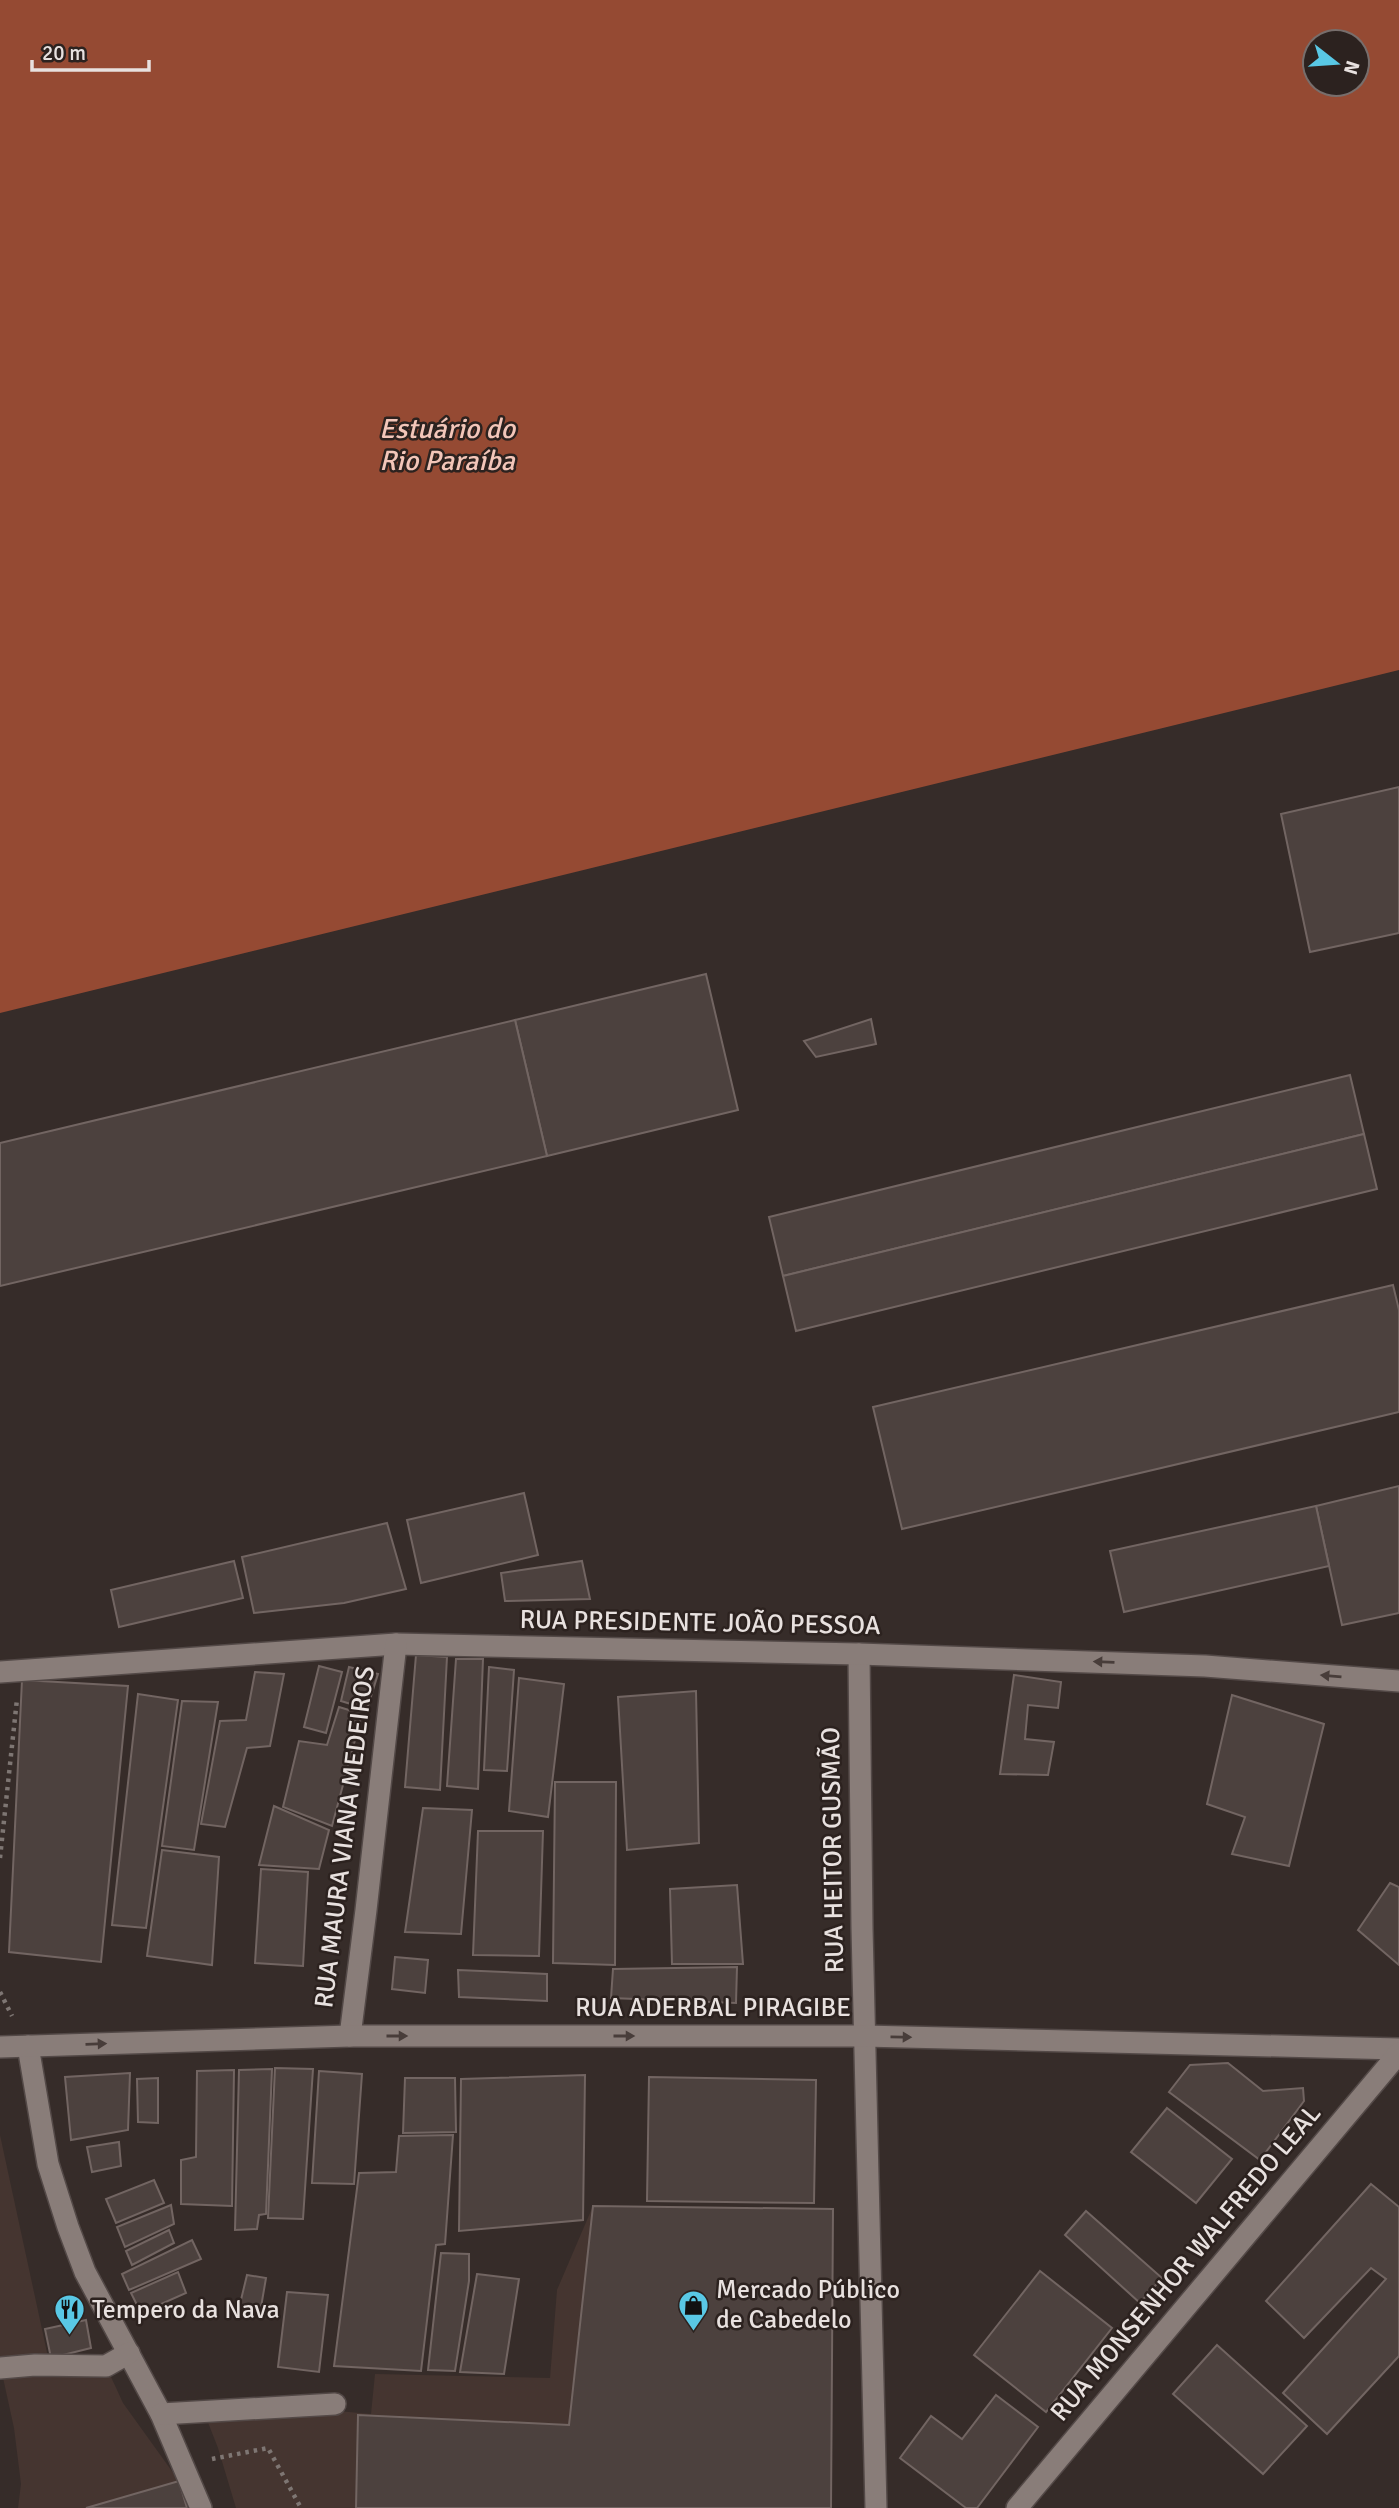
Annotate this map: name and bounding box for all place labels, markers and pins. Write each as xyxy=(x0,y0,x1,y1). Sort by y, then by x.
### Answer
place label: Mercado Público de Cabedelo xyxy=(716,2274,900,2336)
shop icon: Mercado Público de Cabedelo xyxy=(676,2288,710,2332)
restaurant icon: Tempero da Nava xyxy=(52,2293,86,2337)
place label: Tempero da Nava xyxy=(92,2294,280,2326)

